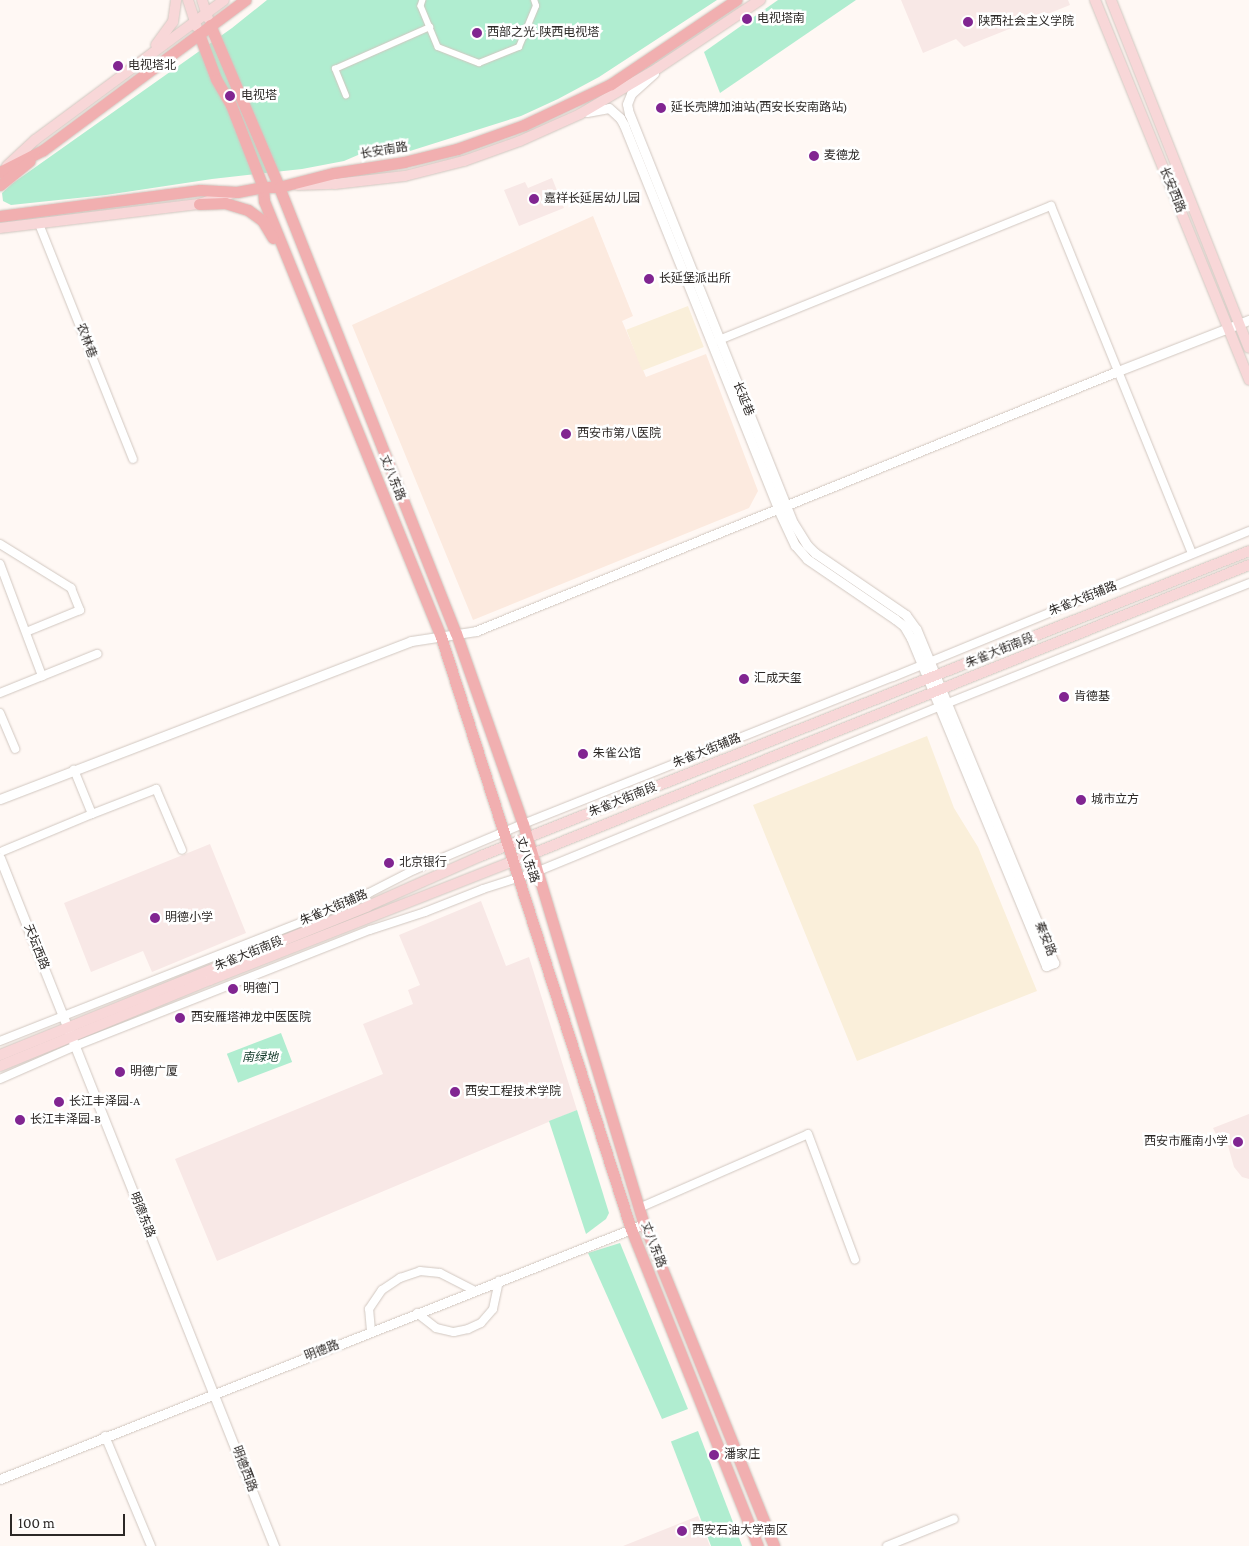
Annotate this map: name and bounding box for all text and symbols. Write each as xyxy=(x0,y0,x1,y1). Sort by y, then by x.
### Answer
place label: 电视塔南 xyxy=(757,12,805,26)
marker: 电视塔南 xyxy=(741,13,753,25)
place label: 陕西社会主义学院 xyxy=(978,15,1074,29)
marker: 陕西社会主义学院 xyxy=(962,16,974,28)
place label: 西部之光-陕西电视塔 xyxy=(487,26,599,40)
marker: 西部之光-陕西电视塔 xyxy=(471,27,483,39)
place label: 电视塔北 xyxy=(128,59,176,73)
marker: 电视塔北 xyxy=(112,60,124,72)
marker: 电视塔 xyxy=(223,89,237,103)
place label: 电视塔 xyxy=(241,89,277,103)
place label: 延长壳牌加油站(西安长安南路站) xyxy=(671,101,847,115)
marker: 延长壳牌加油站(西安长安南路站) xyxy=(655,102,667,114)
street label: 长安南路 xyxy=(359,140,409,162)
place label: 麦德龙 xyxy=(824,149,860,163)
marker: 麦德龙 xyxy=(808,150,820,162)
street label: 长安西路 xyxy=(1156,165,1188,215)
place label: 嘉祥长延居幼儿园 xyxy=(544,192,640,206)
marker: 嘉祥长延居幼儿园 xyxy=(528,193,540,205)
place label: 长延堡派出所 xyxy=(659,272,731,286)
marker: 长延堡派出所 xyxy=(643,273,655,285)
street label: 农林巷 xyxy=(73,322,99,360)
street label: 长延巷 xyxy=(730,380,756,418)
marker: 西安市第八医院 xyxy=(559,427,573,441)
place label: 西安市第八医院 xyxy=(577,427,661,441)
street label: 丈八东路 xyxy=(376,453,408,503)
street label: 朱雀大街辅路 xyxy=(1047,579,1119,619)
street label: 朱雀大街南段 xyxy=(964,631,1036,671)
place label: 汇成天玺 xyxy=(754,672,802,686)
marker: 汇成天玺 xyxy=(738,673,750,685)
place label: 肯德基 xyxy=(1074,690,1110,704)
marker: 肯德基 xyxy=(1058,691,1070,703)
street label: 朱雀大街辅路 xyxy=(671,731,743,771)
place label: 朱雀公馆 xyxy=(593,747,641,761)
marker: 朱雀公馆 xyxy=(577,748,589,760)
street label: 朱雀大街南段 xyxy=(587,780,659,820)
place label: 城市立方 xyxy=(1091,793,1139,807)
marker: 城市立方 xyxy=(1075,794,1087,806)
street label: 丈八东路 xyxy=(512,835,542,885)
place label: 北京银行 xyxy=(399,856,447,870)
marker: 北京银行 xyxy=(383,857,395,869)
street label: 朱雀大街辅路 xyxy=(298,887,370,929)
place label: 明德小学 xyxy=(165,911,213,925)
marker: 明德小学 xyxy=(149,912,161,924)
street label: 秦安路 xyxy=(1032,920,1058,958)
street label: 天坛西路 xyxy=(20,922,52,972)
street label: 朱雀大街南段 xyxy=(213,934,285,974)
place label: 明德门 xyxy=(243,982,279,996)
marker: 明德门 xyxy=(227,983,239,995)
marker: 西安雁塔神龙中医医院 xyxy=(173,1011,187,1025)
place label: 西安雁塔神龙中医医院 xyxy=(191,1011,311,1025)
park label: 南绿地 xyxy=(242,1051,278,1065)
place label: 明德广厦 xyxy=(130,1065,178,1079)
marker: 明德广厦 xyxy=(114,1066,126,1078)
place label: 西安工程技术学院 xyxy=(465,1085,561,1099)
marker: 西安工程技术学院 xyxy=(449,1086,461,1098)
place label: 长江丰泽园-A xyxy=(69,1095,140,1109)
marker: 长江丰泽园-A xyxy=(53,1096,65,1108)
place label: 长江丰泽园-B xyxy=(30,1113,101,1127)
marker: 长江丰泽园-B xyxy=(14,1114,26,1126)
place label: 西安市雁南小学 xyxy=(1144,1135,1228,1149)
marker: 西安市雁南小学 xyxy=(1232,1136,1244,1148)
street label: 明德东路 xyxy=(126,1190,158,1240)
street label: 丈八东路 xyxy=(638,1220,668,1270)
street label: 明德路 xyxy=(303,1338,341,1364)
street label: 明德西路 xyxy=(229,1444,259,1494)
place label: 潘家庄 xyxy=(724,1448,760,1462)
marker: 潘家庄 xyxy=(708,1449,720,1461)
scale bar xyxy=(12,1504,128,1536)
text: 100 m xyxy=(18,1515,55,1531)
place label: 西安石油大学南区 xyxy=(692,1524,788,1538)
marker: 西安石油大学南区 xyxy=(676,1525,688,1537)

